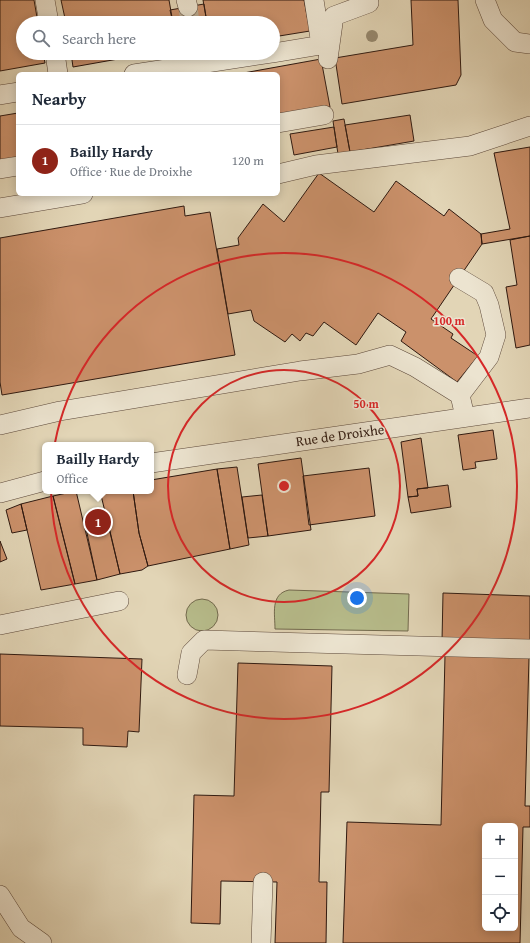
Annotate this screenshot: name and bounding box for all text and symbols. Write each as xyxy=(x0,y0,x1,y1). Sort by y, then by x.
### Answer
search box xyxy=(16,16,280,60)
icon: search xyxy=(30,27,52,49)
text: Search here xyxy=(62,28,136,49)
text: Nearby xyxy=(32,86,86,111)
text: Bailly Hardy xyxy=(70,141,153,162)
text: 1 xyxy=(42,151,48,170)
text: 120 m xyxy=(232,151,264,170)
text: Office · Rue de Droixhe xyxy=(70,162,192,181)
text: 100 m xyxy=(433,312,466,329)
text: 50 m xyxy=(353,395,379,412)
street label: Rue de Droixhe xyxy=(294,419,386,451)
popup xyxy=(42,442,154,494)
text: Bailly Hardy xyxy=(56,448,140,469)
text: Office xyxy=(56,469,88,488)
centre of rings xyxy=(277,479,291,493)
pin: 1 xyxy=(85,507,111,537)
your location xyxy=(347,588,367,608)
map controls xyxy=(482,823,518,931)
button: + xyxy=(482,823,518,859)
button: − xyxy=(482,859,518,895)
button: locate xyxy=(482,895,518,931)

